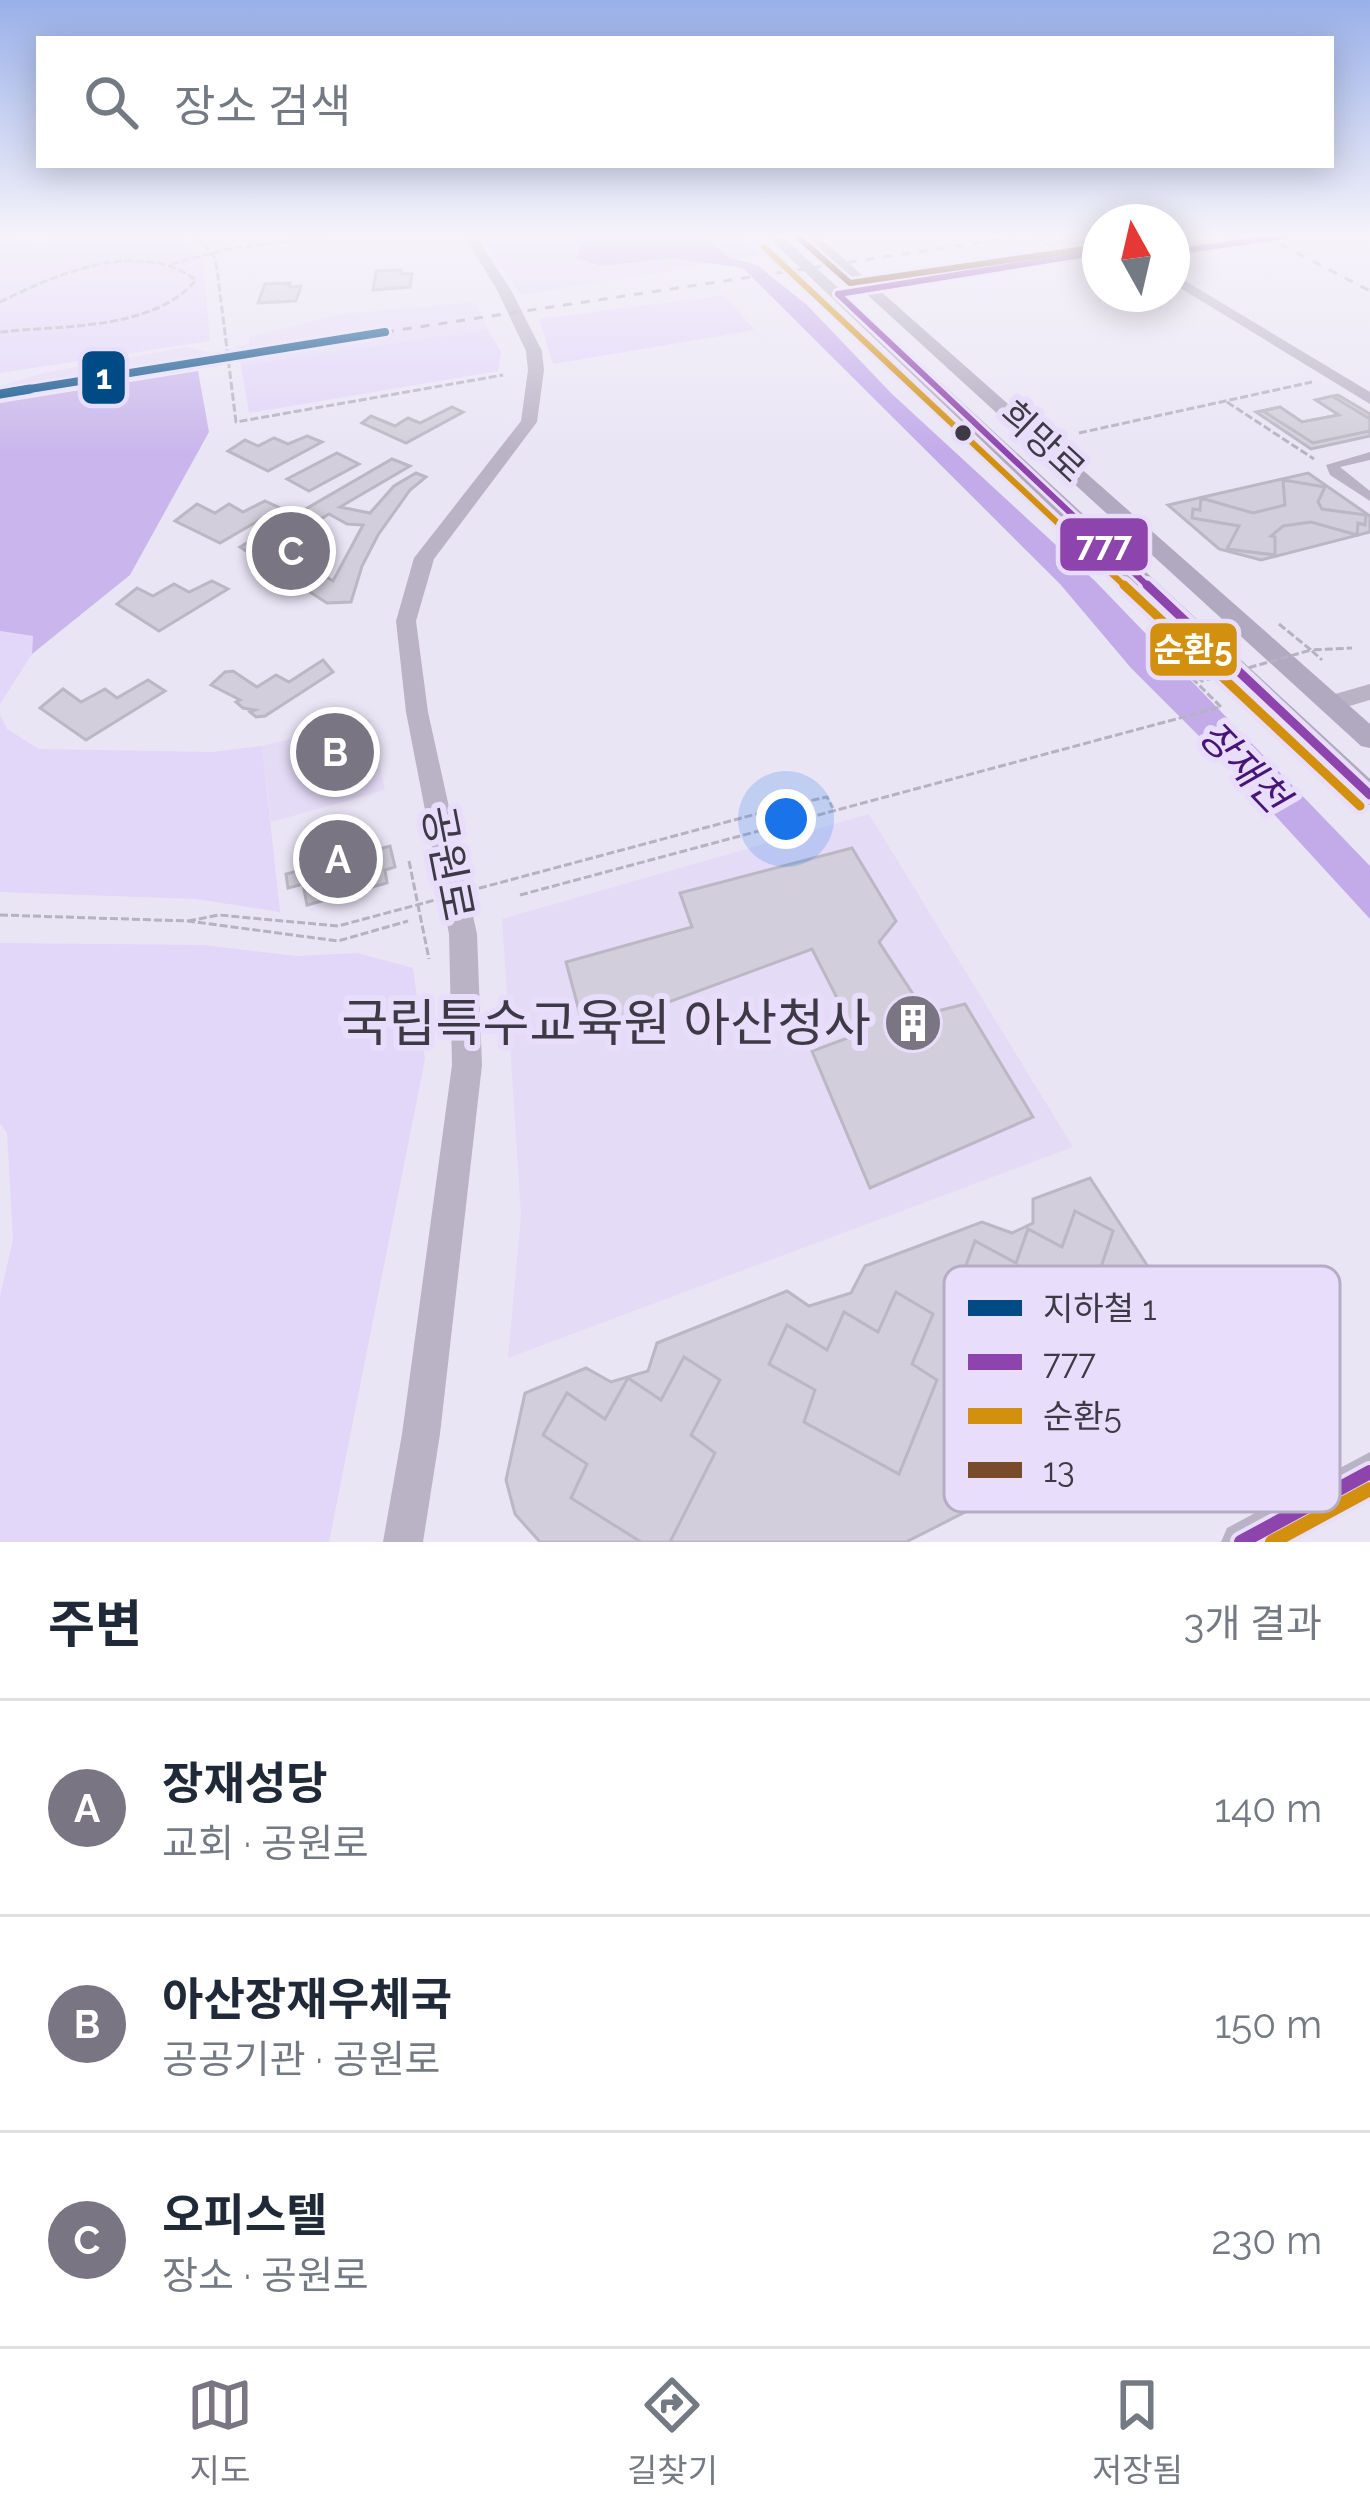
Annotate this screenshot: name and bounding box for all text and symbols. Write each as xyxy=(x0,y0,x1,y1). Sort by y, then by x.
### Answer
search box xyxy=(36,36,1334,168)
icon: search xyxy=(78,69,144,135)
text: 장소 검색 xyxy=(174,80,351,133)
north arrow xyxy=(1082,204,1190,312)
line badge: 1 xyxy=(80,349,127,406)
text: 1 xyxy=(96,358,112,397)
street label: 희망로 xyxy=(992,392,1094,490)
unlabelled marker xyxy=(952,422,974,444)
pin: C xyxy=(252,506,330,596)
line badge: 777 xyxy=(1058,516,1150,573)
text: 777 xyxy=(1076,525,1132,564)
line badge: 순환5 xyxy=(1148,621,1239,678)
text: 순환5 xyxy=(1153,630,1233,669)
pin: B xyxy=(296,707,374,797)
water label: 장재천 xyxy=(1190,711,1301,824)
your location xyxy=(756,789,816,849)
street label: 공원로 xyxy=(413,801,483,925)
pin: A xyxy=(299,814,377,904)
building icon: 국립특수교육원 아산청사 xyxy=(882,992,944,1054)
place label: 국립특수교육원 아산청사 xyxy=(342,993,871,1053)
legend xyxy=(944,1266,1340,1512)
text: 지하철 1 xyxy=(1043,1289,1157,1328)
text: 777 xyxy=(1043,1343,1096,1382)
text: 순환5 xyxy=(1043,1397,1122,1436)
text: 13 xyxy=(1043,1451,1075,1490)
text: 주변 xyxy=(48,1594,142,1654)
text: 3개 결과 xyxy=(1184,1600,1322,1646)
text: 장재성당 xyxy=(162,1757,328,1810)
text: A xyxy=(74,1785,100,1831)
text: 140 m xyxy=(1214,1785,1322,1831)
text: 교회 · 공원로 xyxy=(162,1820,369,1866)
text: 아산장재우체국 xyxy=(162,1973,452,2026)
text: B xyxy=(74,2001,100,2047)
text: 150 m xyxy=(1214,2001,1322,2047)
text: 공공기관 · 공원로 xyxy=(162,2036,440,2082)
text: 오피스텔 xyxy=(162,2189,328,2242)
text: C xyxy=(74,2217,100,2263)
text: 230 m xyxy=(1211,2217,1322,2263)
text: 장소 · 공원로 xyxy=(162,2252,369,2298)
tab: 지도 xyxy=(187,2372,253,2492)
tab: 길찾기 xyxy=(627,2372,718,2492)
tab: 저장됨 xyxy=(1092,2372,1183,2492)

